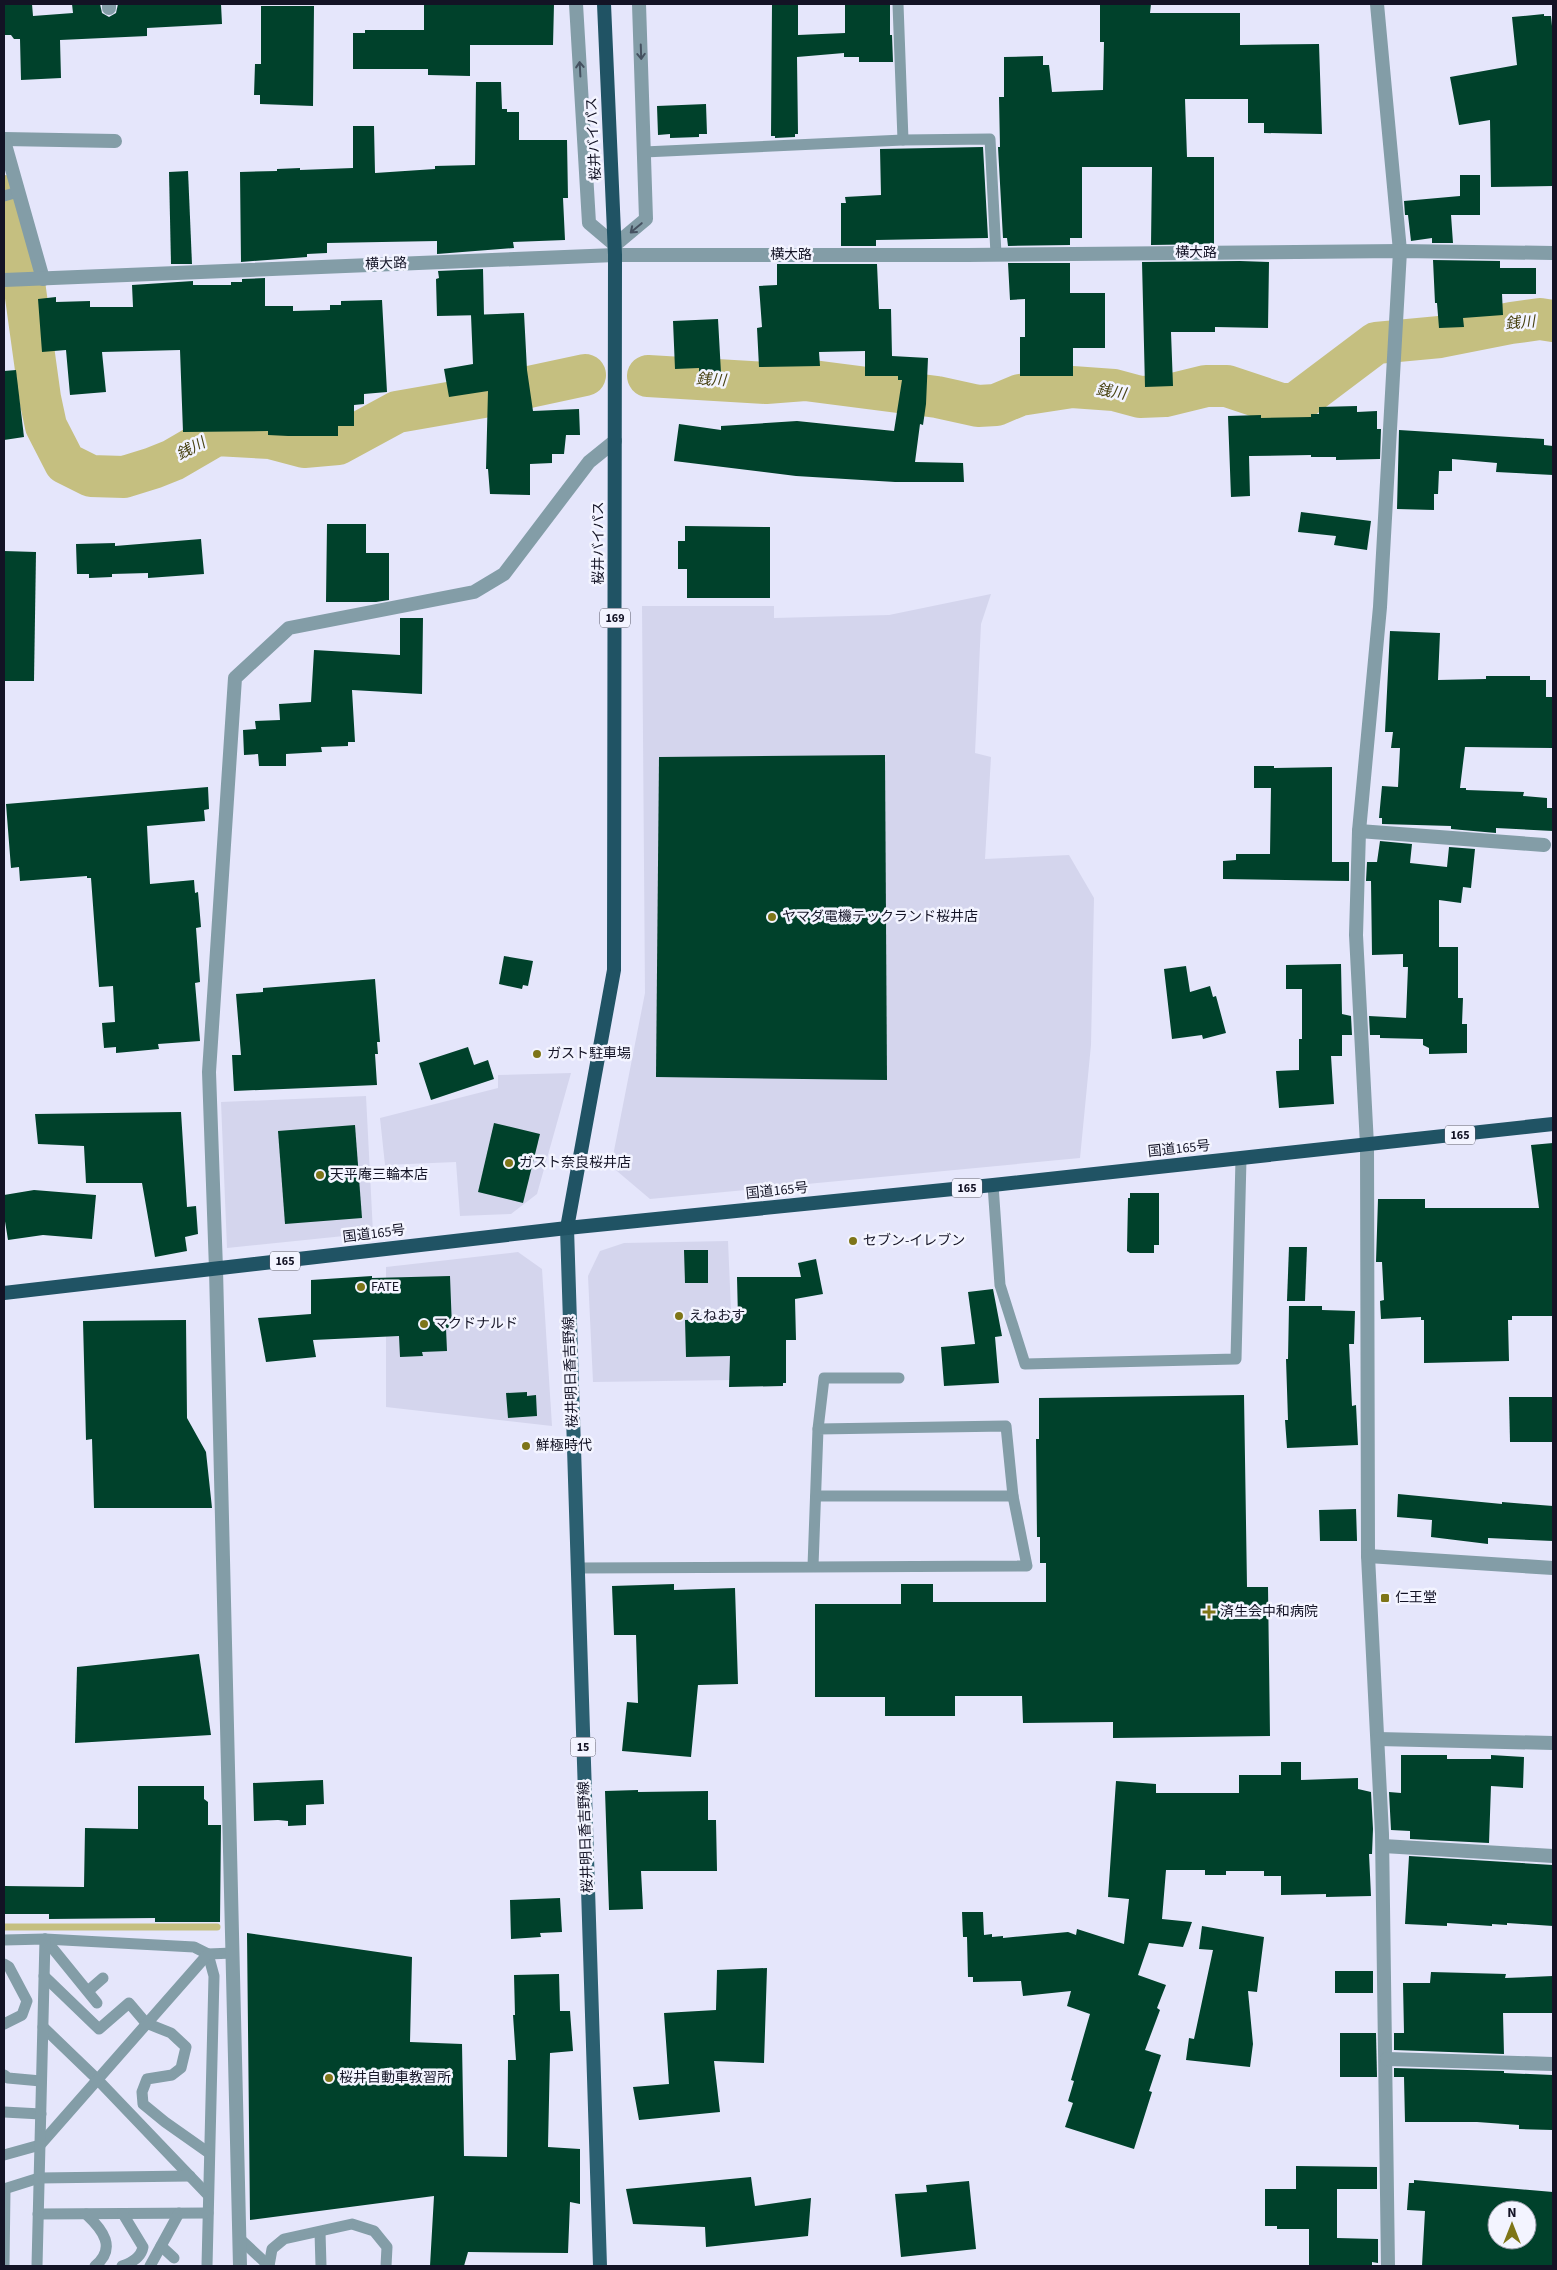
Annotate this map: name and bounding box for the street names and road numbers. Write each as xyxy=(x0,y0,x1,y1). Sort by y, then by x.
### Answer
street label: 桜井バイパス xyxy=(582,97,606,181)
street label: 横大路 xyxy=(1175,243,1217,263)
street label: 横大路 xyxy=(770,245,812,265)
street label: 横大路 xyxy=(365,253,407,275)
street label: 桜井バイパス xyxy=(589,501,609,585)
road number: 169 xyxy=(600,608,630,628)
road number: 165 xyxy=(1445,1126,1475,1144)
street label: 国道165号 xyxy=(1147,1136,1211,1162)
street label: 国道165号 xyxy=(745,1178,809,1204)
road number: 165 xyxy=(952,1178,982,1198)
street label: 国道165号 xyxy=(342,1220,406,1248)
road number: 165 xyxy=(270,1252,300,1270)
street label: 桜井明日香吉野線 xyxy=(559,1316,583,1428)
road number: 15 xyxy=(570,1738,596,1756)
street label: 桜井明日香吉野線 xyxy=(574,1781,598,1893)

